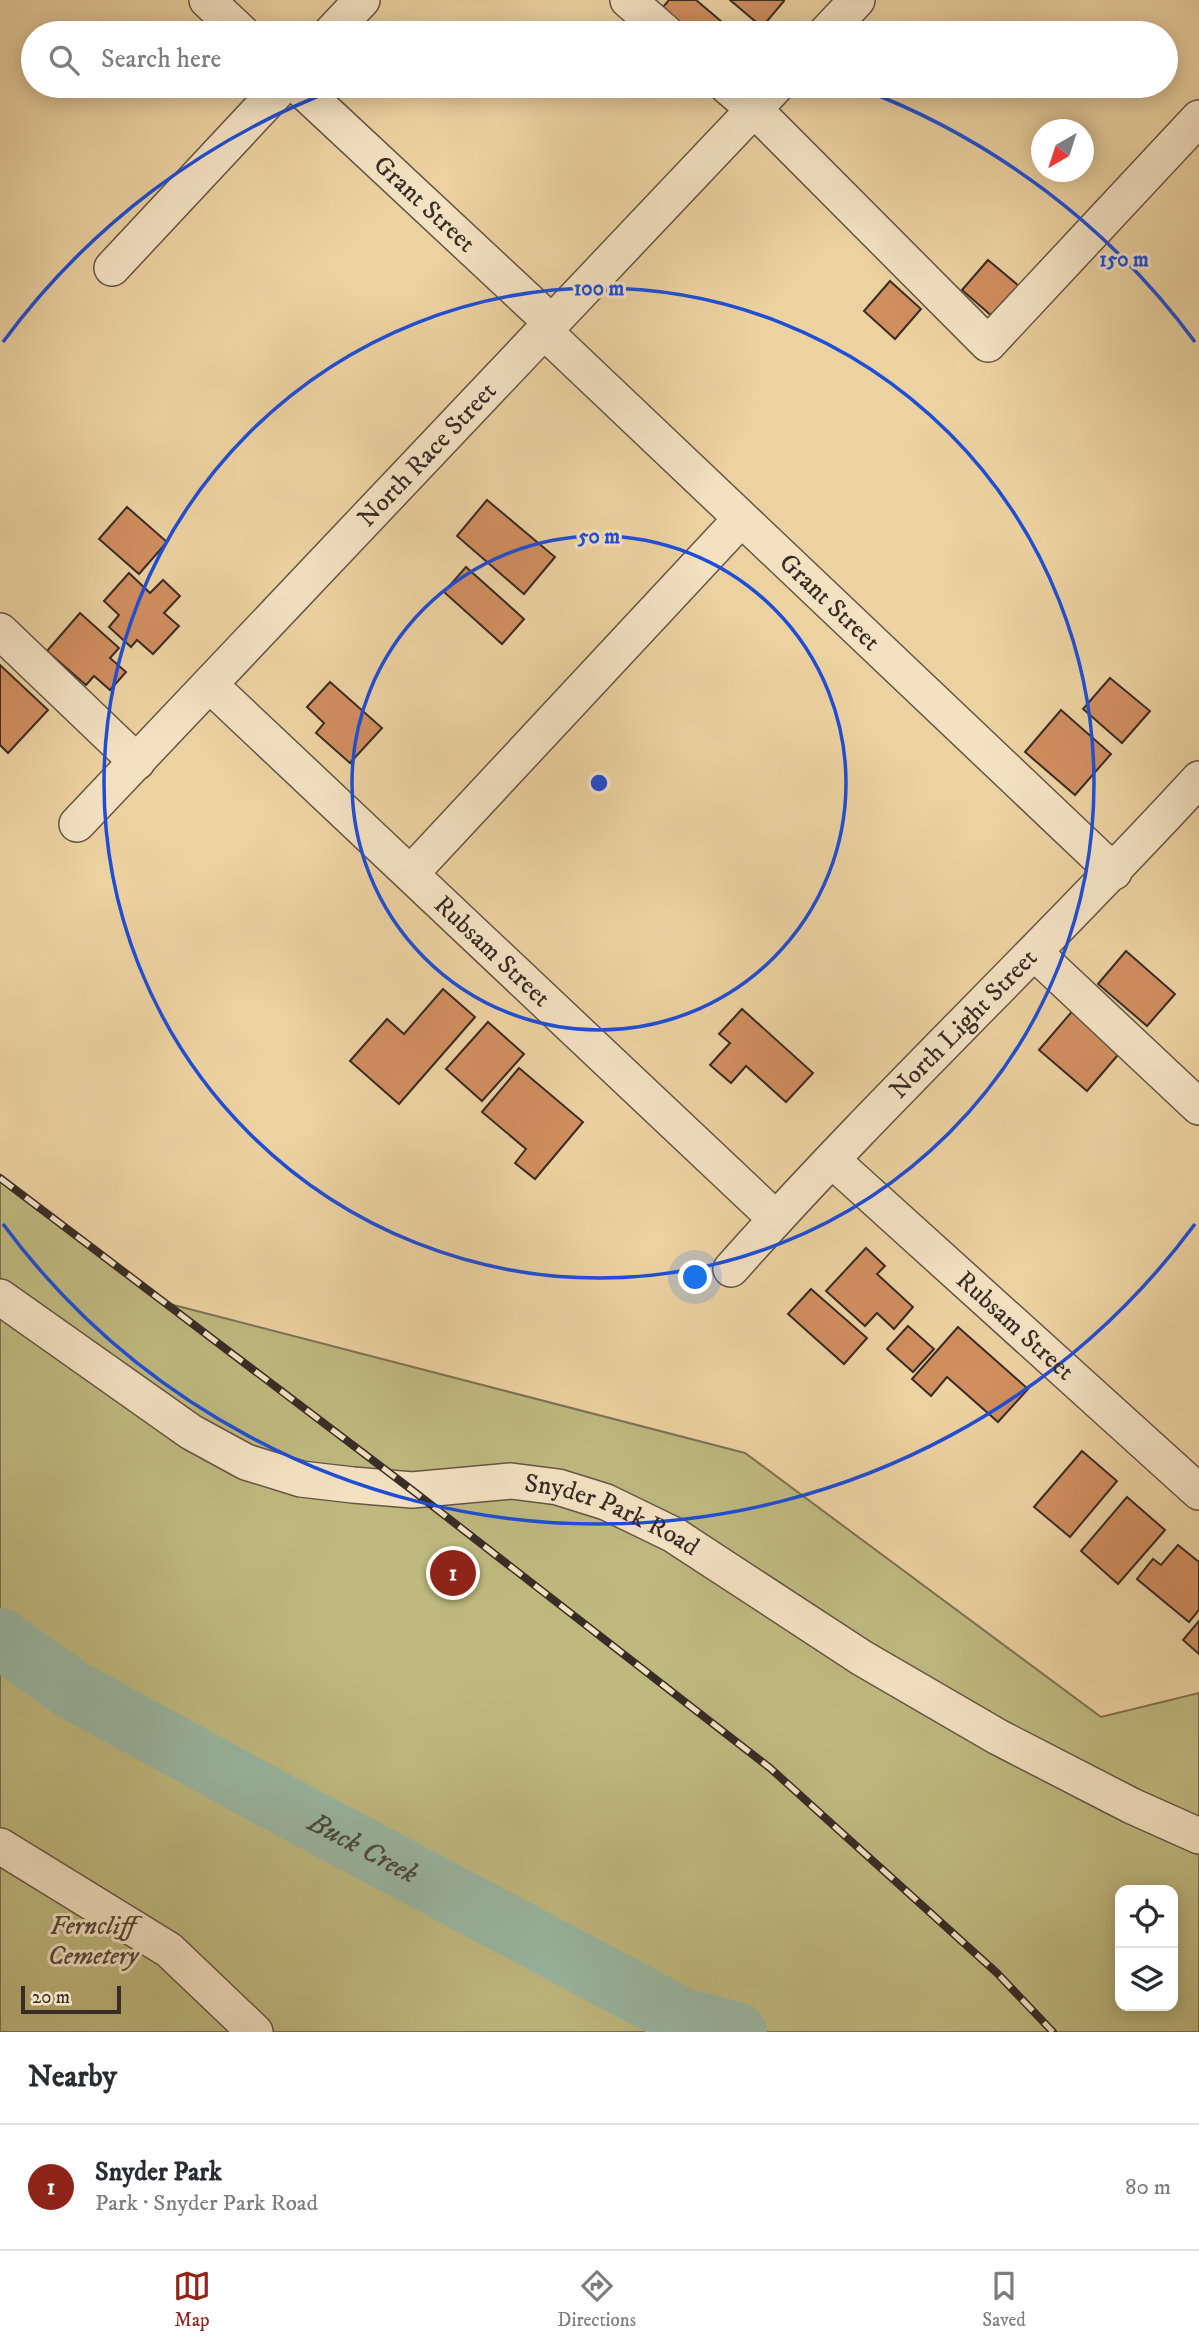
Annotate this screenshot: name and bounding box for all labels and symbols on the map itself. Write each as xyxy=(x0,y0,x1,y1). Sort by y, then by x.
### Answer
north arrow xyxy=(1031,119,1094,182)
street label: Grant Street xyxy=(367,148,482,260)
text: 150 m xyxy=(1099,247,1149,273)
text: 100 m xyxy=(574,276,624,302)
street label: North Race Street xyxy=(350,375,504,534)
text: 50 m xyxy=(577,524,620,550)
street label: Grant Street xyxy=(772,546,887,658)
centre of rings xyxy=(587,771,611,795)
street label: Rubsam Street xyxy=(427,888,558,1014)
street label: North Light Street xyxy=(883,942,1044,1106)
your location xyxy=(678,1260,712,1294)
street label: Rubsam Street xyxy=(949,1264,1081,1388)
street label: Snyder Park Road xyxy=(523,1466,705,1564)
pin: 1 xyxy=(430,1547,476,1599)
water label: Buck Creek xyxy=(302,1804,424,1891)
park label: Ferncliff Cemetery xyxy=(48,1910,143,1973)
scale bar xyxy=(21,1983,121,2015)

